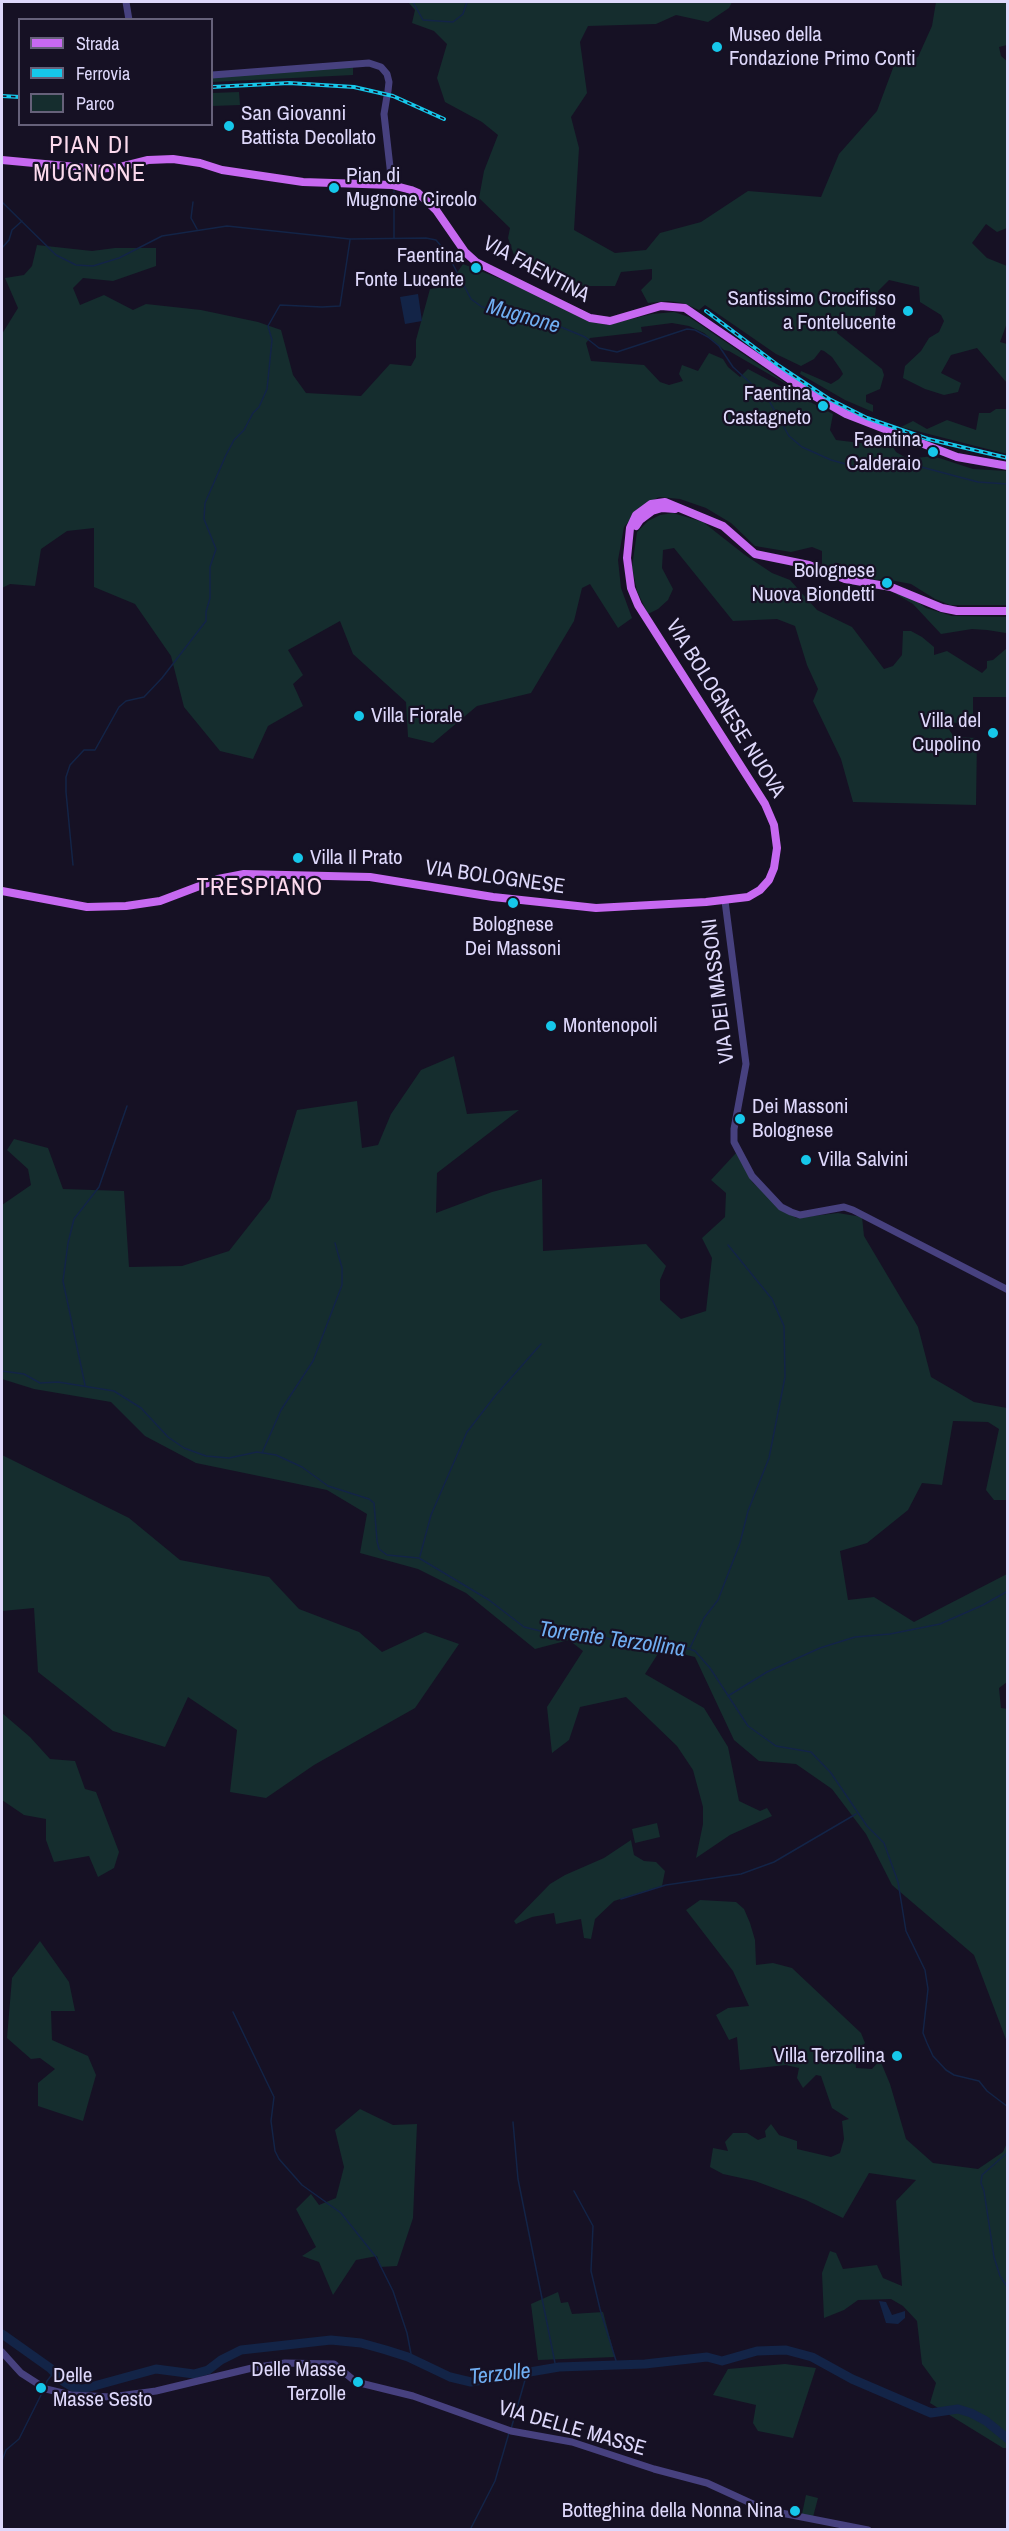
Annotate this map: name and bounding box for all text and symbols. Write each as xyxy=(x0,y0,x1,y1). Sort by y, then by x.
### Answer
legend xyxy=(18,18,213,126)
place label: Museo della Fondazione Primo Conti xyxy=(729,22,916,72)
text: Strada xyxy=(76,31,120,56)
marker: Museo della Fondazione Primo Conti xyxy=(710,40,724,54)
text: Ferrovia xyxy=(76,61,130,86)
text: Parco xyxy=(76,91,115,116)
place label: San Giovanni Battista Decollato xyxy=(241,101,376,151)
marker: San Giovanni Battista Decollato xyxy=(222,119,236,133)
district label: PIAN DI MUGNONE xyxy=(33,133,147,189)
place label: Pian di Mugnone Circolo xyxy=(346,163,477,213)
marker: Pian di Mugnone Circolo xyxy=(327,181,341,195)
street label: VIA FAENTINA xyxy=(479,231,593,309)
place label: Faentina Fonte Lucente xyxy=(355,243,464,293)
marker: Faentina Fonte Lucente xyxy=(469,261,483,275)
place label: Santissimo Crocifisso a Fontelucente xyxy=(728,286,896,336)
water label: Mugnone xyxy=(483,294,563,340)
marker: Santissimo Crocifisso a Fontelucente xyxy=(901,304,915,318)
place label: Faentina Castagneto xyxy=(723,381,811,431)
marker: Faentina Castagneto xyxy=(816,399,830,413)
place label: Faentina Calderaio xyxy=(846,427,921,477)
marker: Faentina Calderaio xyxy=(926,445,940,459)
place label: Bolognese Nuova Biondetti xyxy=(751,558,875,608)
marker: Bolognese Nuova Biondetti xyxy=(880,576,894,590)
street label: VIA BOLOGNESE NUOVA xyxy=(660,615,790,803)
place label: Villa Fiorale xyxy=(371,703,463,729)
place label: Villa del Cupolino xyxy=(912,708,981,758)
marker: Villa Fiorale xyxy=(352,709,366,723)
marker: Villa del Cupolino xyxy=(986,726,1000,740)
place label: Villa Il Prato xyxy=(310,845,403,871)
marker: Villa Il Prato xyxy=(291,851,305,865)
street label: VIA BOLOGNESE xyxy=(424,856,566,900)
district label: TRESPIANO xyxy=(196,875,324,903)
marker: Bolognese Dei Massoni xyxy=(506,896,520,910)
place label: Bolognese Dei Massoni xyxy=(465,912,561,962)
street label: VIA DEI MASSONI xyxy=(698,917,740,1065)
place label: Montenopoli xyxy=(563,1013,658,1039)
marker: Montenopoli xyxy=(544,1019,558,1033)
place label: Dei Massoni Bolognese xyxy=(752,1094,849,1144)
marker: Dei Massoni Bolognese xyxy=(733,1112,747,1126)
place label: Villa Salvini xyxy=(818,1147,909,1173)
marker: Villa Salvini xyxy=(799,1153,813,1167)
water label: Torrente Terzollina xyxy=(537,1617,687,1663)
place label: Villa Terzollina xyxy=(773,2043,885,2069)
marker: Villa Terzollina xyxy=(890,2049,904,2063)
place label: Delle Masse Terzolle xyxy=(251,2357,346,2407)
water label: Terzolle xyxy=(468,2359,532,2391)
place label: Delle Masse Sesto xyxy=(53,2363,153,2413)
marker: Delle Masse Terzolle xyxy=(351,2375,365,2389)
marker: Delle Masse Sesto xyxy=(34,2381,48,2395)
street label: VIA DELLE MASSE xyxy=(495,2396,649,2462)
place label: Botteghina della Nonna Nina xyxy=(562,2498,783,2524)
marker: Botteghina della Nonna Nina xyxy=(788,2504,802,2518)

